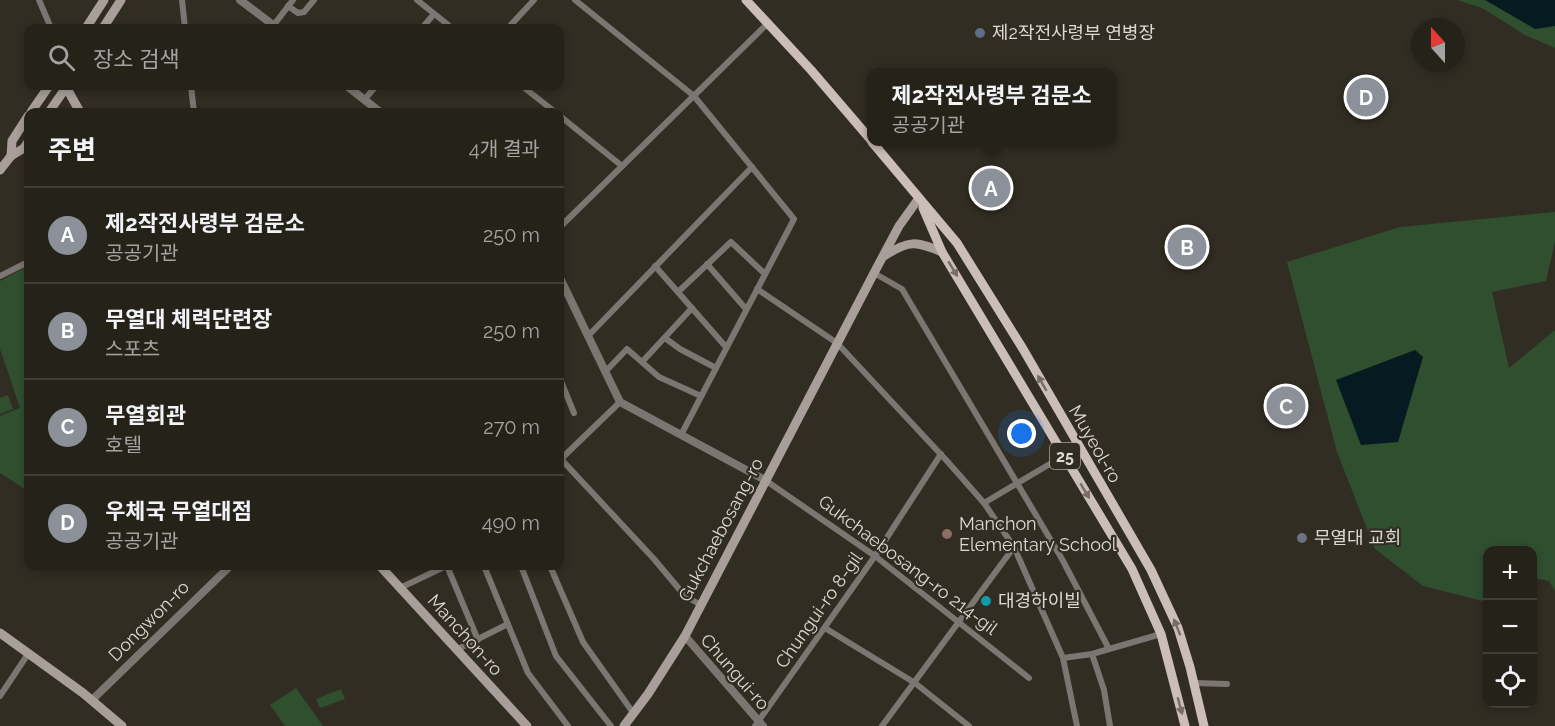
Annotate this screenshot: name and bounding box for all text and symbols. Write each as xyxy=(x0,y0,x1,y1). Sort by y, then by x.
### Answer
north arrow xyxy=(1411,18,1465,72)
place label: 제2작전사령부 연병장 xyxy=(992,22,1155,43)
search box xyxy=(24,24,564,90)
marker: 제2작전사령부 연병장 xyxy=(973,26,987,40)
icon: search xyxy=(45,41,78,74)
text: 장소 검색 xyxy=(93,46,180,72)
popup xyxy=(867,68,1116,146)
pin: D xyxy=(1346,74,1386,120)
text: 제2작전사령부 검문소 xyxy=(892,82,1091,108)
text: 공공기관 xyxy=(892,113,965,137)
text: 주변 xyxy=(48,135,96,165)
text: 4개 결과 xyxy=(469,137,540,161)
pin: A xyxy=(972,166,1010,210)
text: 제2작전사령부 검문소 xyxy=(105,210,305,236)
text: A xyxy=(61,223,74,247)
text: 250 m xyxy=(483,223,540,247)
pin: B xyxy=(1168,224,1206,270)
text: 공공기관 xyxy=(105,241,179,265)
one-way arrow xyxy=(947,261,958,277)
text: 무열대 체력단련장 xyxy=(105,306,272,332)
text: B xyxy=(61,319,74,343)
text: 250 m xyxy=(483,319,540,343)
text: 스포츠 xyxy=(105,337,160,361)
one-way arrow xyxy=(1037,375,1048,391)
pin: C xyxy=(1266,384,1306,428)
street label: Muyeol-ro xyxy=(1065,401,1126,487)
text: 무열회관 xyxy=(105,402,186,428)
text: C xyxy=(61,415,74,439)
text: 270 m xyxy=(483,415,540,439)
your location xyxy=(1007,419,1036,448)
text: 호텔 xyxy=(105,433,142,457)
road number: 25 xyxy=(1050,443,1080,469)
street label: Gukchaebosang-ro xyxy=(674,454,767,605)
one-way arrow xyxy=(1080,483,1090,500)
street label: Gukchaebosang-ro 214-gil xyxy=(815,490,1002,639)
text: 우체국 무열대점 xyxy=(105,498,252,524)
text: D xyxy=(60,511,75,535)
text: 490 m xyxy=(482,511,540,535)
place label: Manchon Elementary School xyxy=(959,513,1117,555)
marker: Manchon Elementary School xyxy=(940,527,954,541)
place label: 무열대 교회 xyxy=(1314,527,1401,548)
text: 공공기관 xyxy=(105,529,179,553)
marker: 무열대 교회 xyxy=(1295,531,1309,545)
map controls xyxy=(1483,546,1537,708)
button: + xyxy=(1483,546,1537,600)
street label: Chungui-ro 8-gil xyxy=(771,548,867,672)
street label: Dongwon-ro xyxy=(104,576,193,665)
street label: Manchon-ro xyxy=(423,590,507,680)
place label: 대경하이빌 xyxy=(998,590,1081,611)
marker: 대경하이빌 xyxy=(979,594,993,608)
button: − xyxy=(1483,600,1537,654)
one-way arrow xyxy=(1172,618,1182,636)
street label: Chungui-ro xyxy=(697,629,774,714)
button: locate xyxy=(1483,654,1537,708)
one-way arrow xyxy=(1176,697,1186,715)

